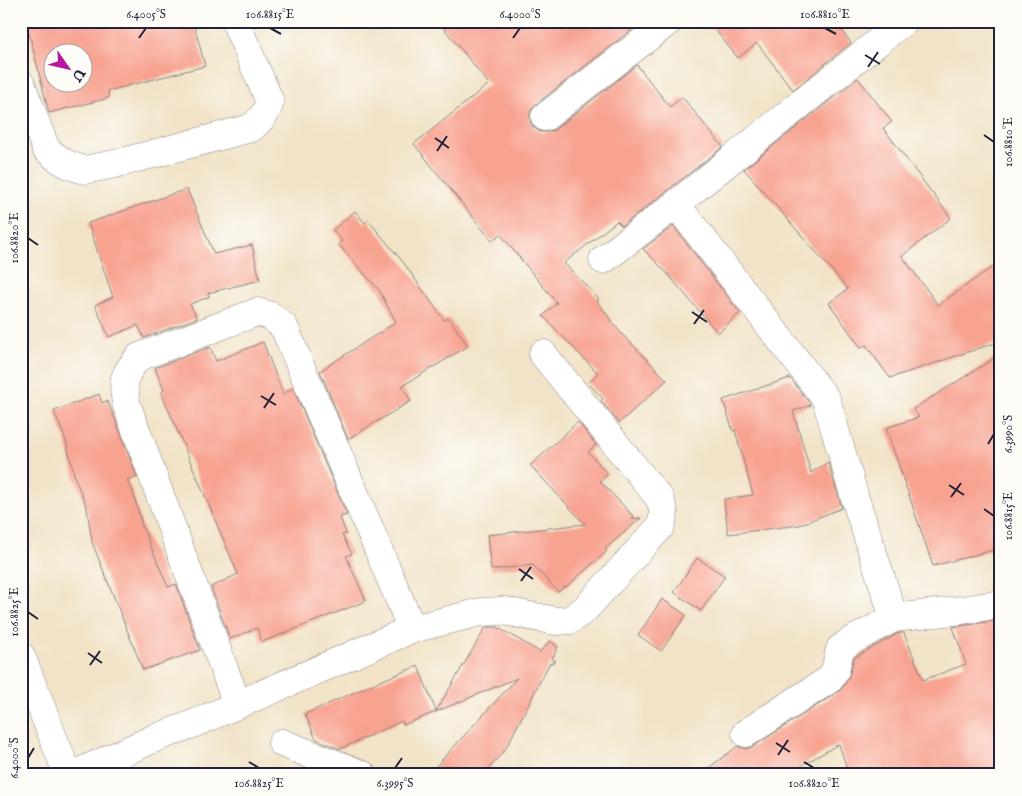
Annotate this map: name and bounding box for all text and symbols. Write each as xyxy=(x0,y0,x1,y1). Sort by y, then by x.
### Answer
text: 6.4005°S xyxy=(126,7,166,22)
text: 106.8815°E xyxy=(246,7,294,22)
text: 6.4000°S xyxy=(499,7,541,22)
text: 106.8810°E xyxy=(800,7,850,22)
north arrow xyxy=(42,42,92,92)
text: U xyxy=(67,64,89,86)
text: 106.8810°E xyxy=(1001,117,1016,167)
text: 106.8820°E xyxy=(7,213,22,264)
text: 6.3990°S xyxy=(1001,415,1016,453)
text: 106.8815°E xyxy=(1001,492,1016,540)
text: 106.8825°E xyxy=(7,587,22,637)
text: 6.4000°S xyxy=(7,737,22,779)
text: 106.8825°E xyxy=(234,776,284,791)
text: 6.3995°S xyxy=(377,776,413,791)
text: 106.8820°E xyxy=(789,776,840,791)

